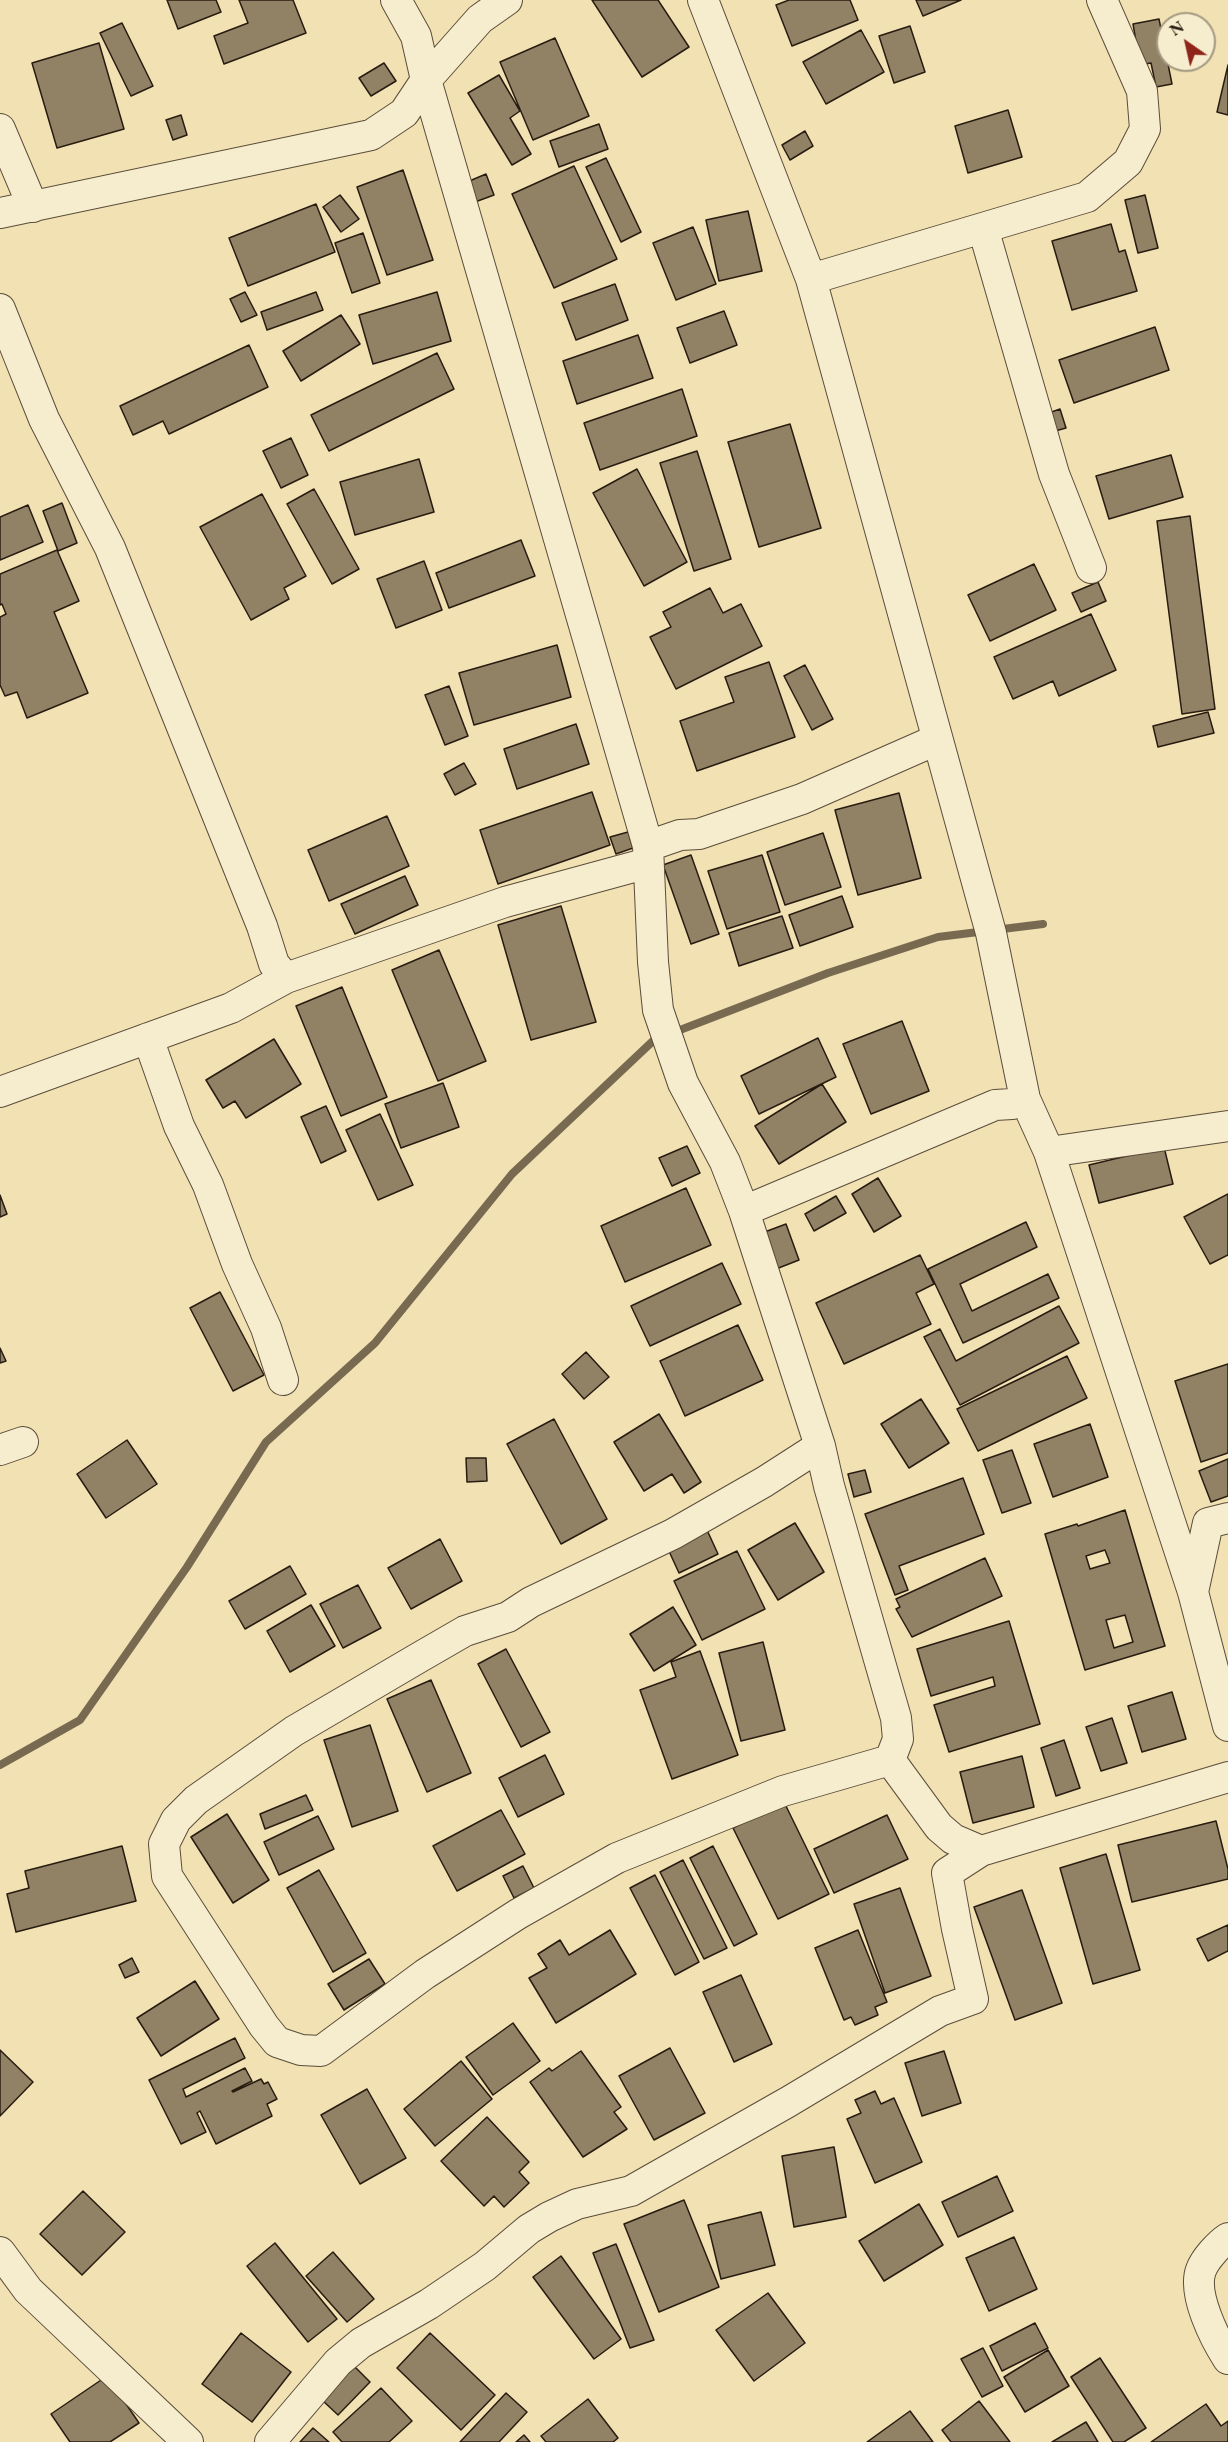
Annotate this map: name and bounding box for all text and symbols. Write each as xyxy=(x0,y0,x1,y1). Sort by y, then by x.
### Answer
north arrow xyxy=(1156,12,1216,72)
text: N xyxy=(1166,16,1188,41)

